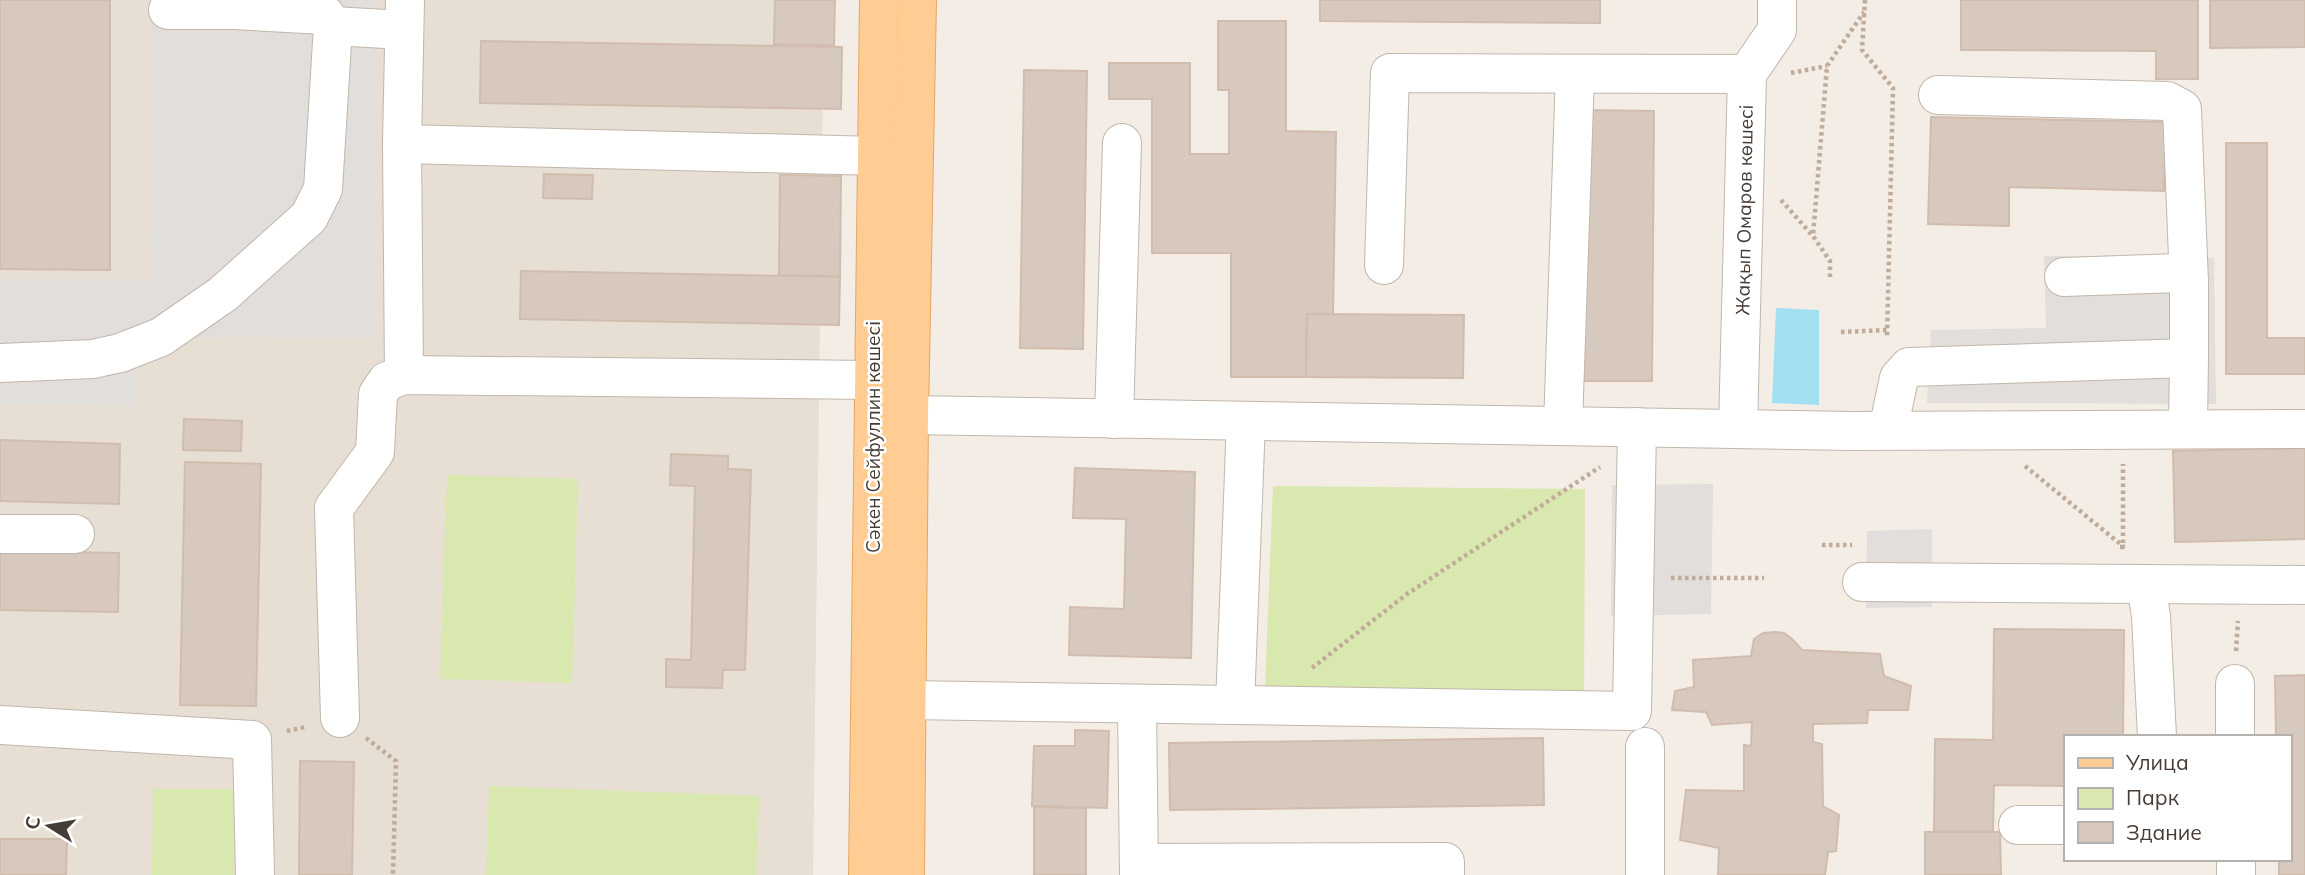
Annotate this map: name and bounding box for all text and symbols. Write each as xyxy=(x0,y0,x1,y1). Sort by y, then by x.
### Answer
street label: Жақып Омаров көшесі xyxy=(1730,104,1758,316)
street label: Сәкен Сейфуллин көшесі xyxy=(861,321,885,553)
legend xyxy=(2064,735,2291,861)
text: Улица xyxy=(2125,749,2189,775)
text: Парк xyxy=(2126,784,2180,810)
north arrow xyxy=(14,791,84,861)
text: С xyxy=(19,814,45,831)
text: Здание xyxy=(2126,819,2202,845)

